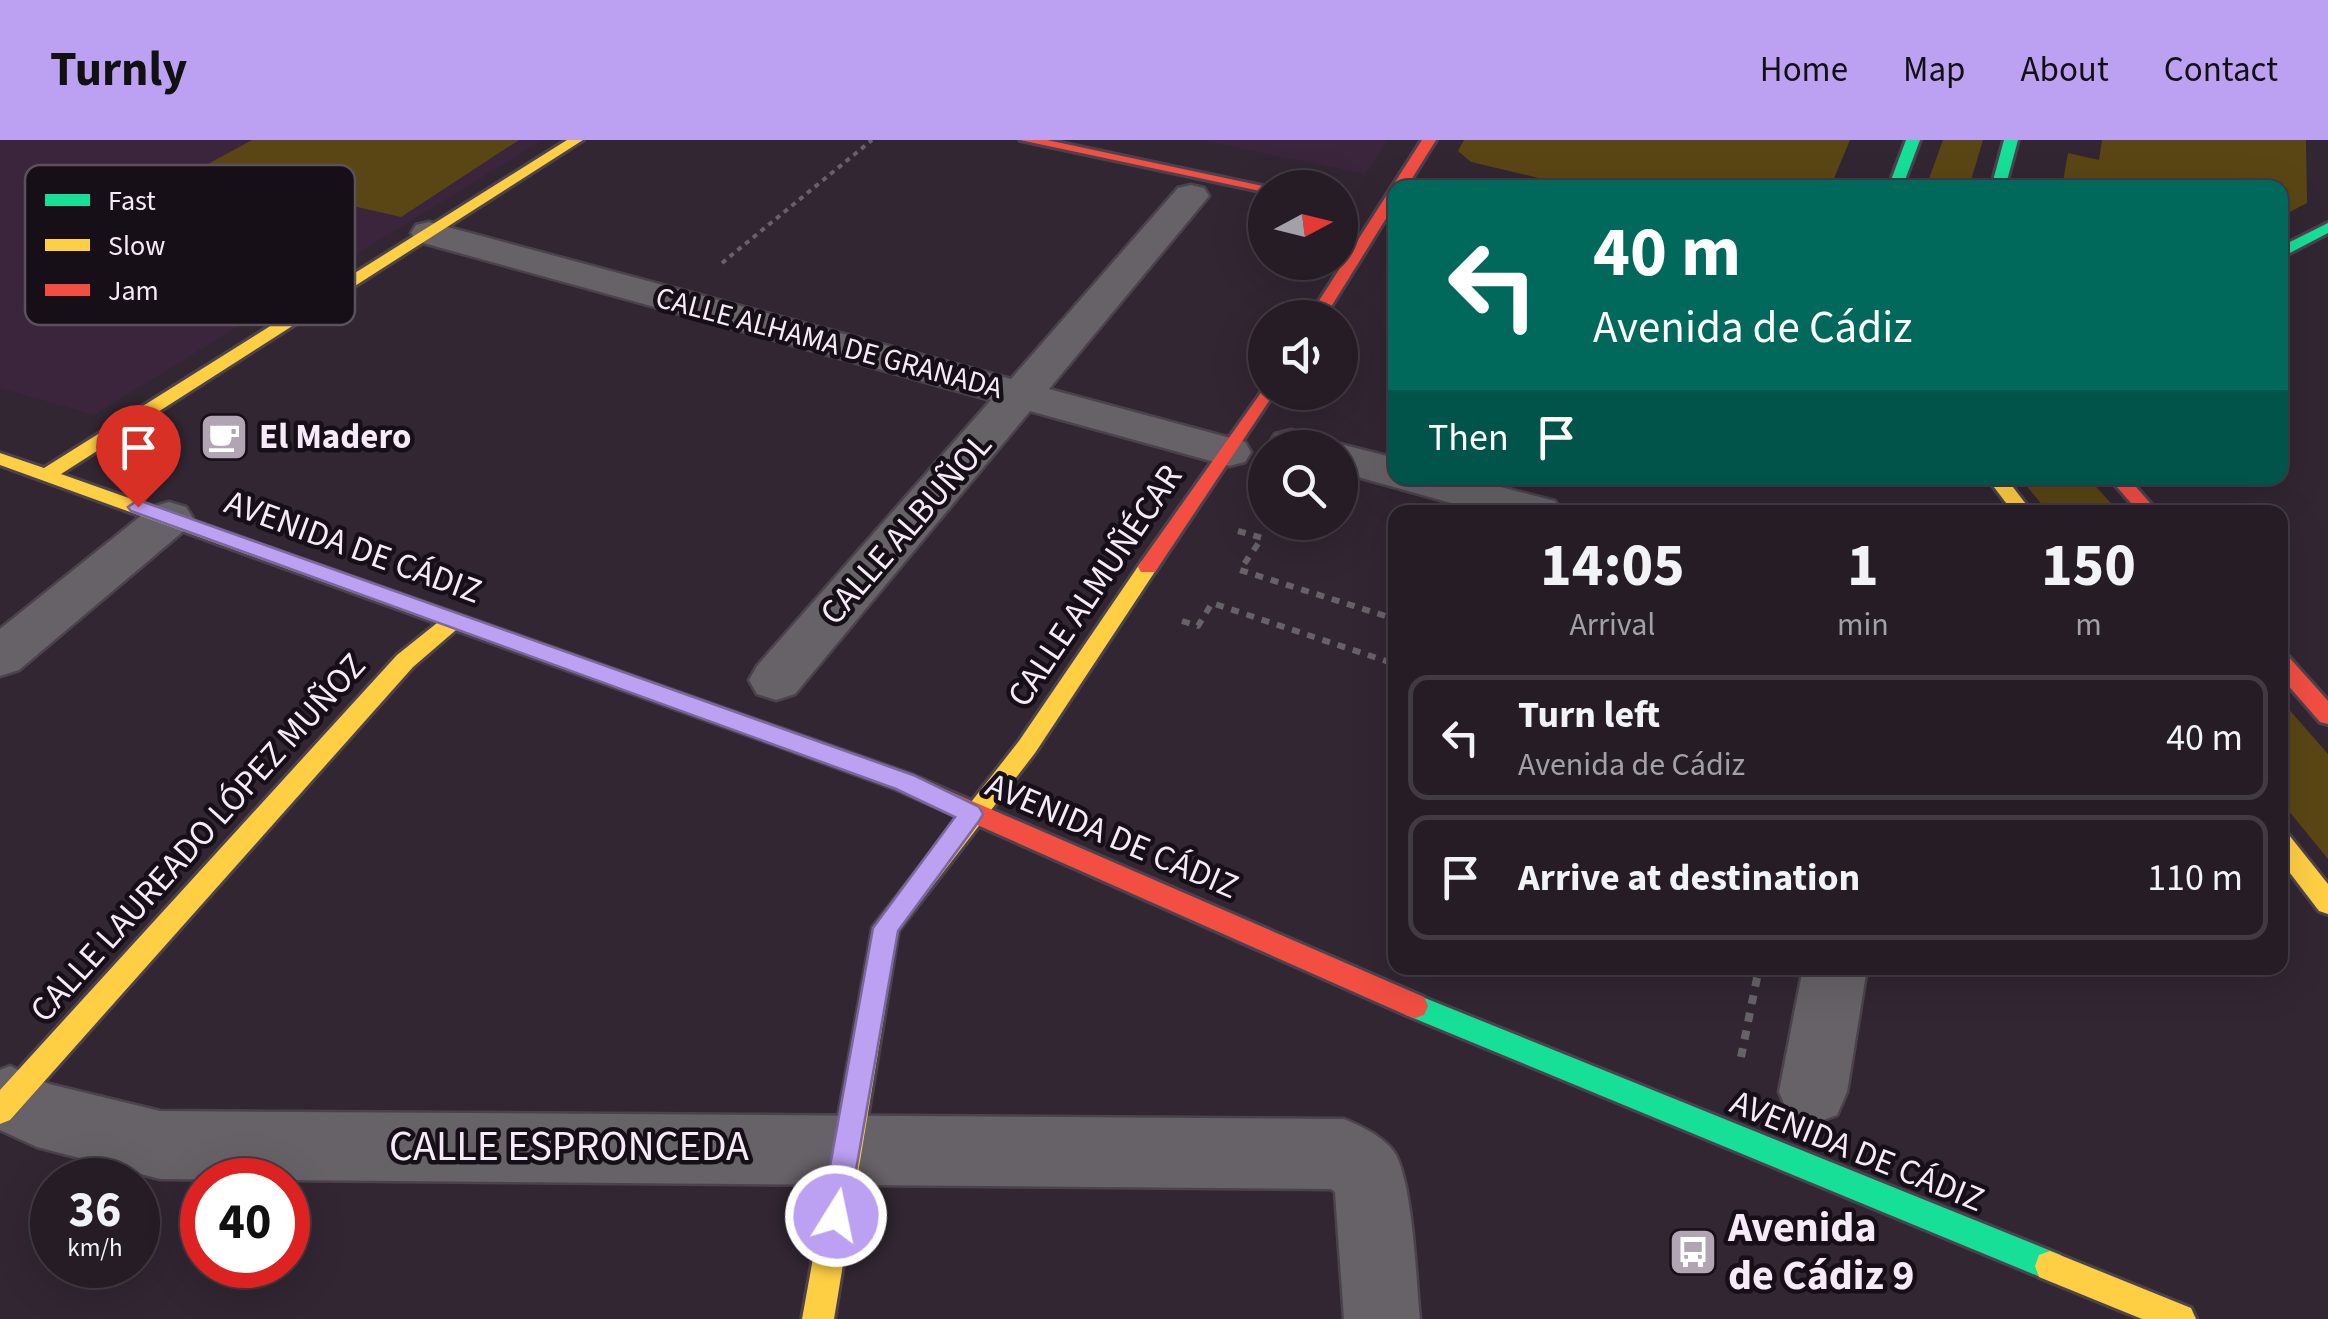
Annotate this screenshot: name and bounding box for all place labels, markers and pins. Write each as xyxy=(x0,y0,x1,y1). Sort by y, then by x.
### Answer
pin xyxy=(96,405,181,508)
cafe icon: El Madero xyxy=(198,411,250,463)
place label: El Madero xyxy=(259,412,412,462)
place label: Avenida de Cádiz 9 xyxy=(1727,1198,1914,1306)
bus stop icon: Avenida de Cádiz 9 xyxy=(1667,1226,1719,1278)

